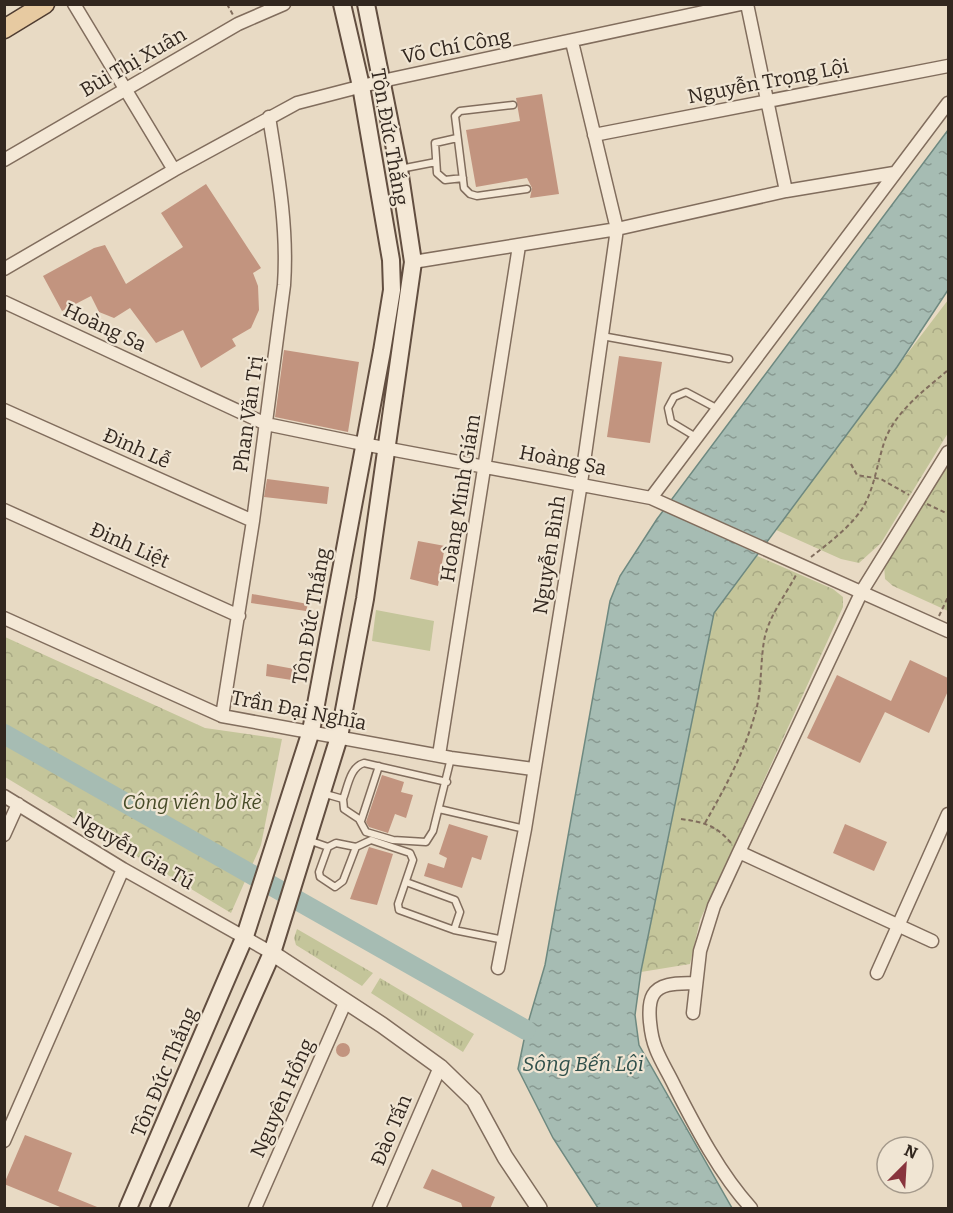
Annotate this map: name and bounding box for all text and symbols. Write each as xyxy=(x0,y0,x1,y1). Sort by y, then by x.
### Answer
street label: Bùi Thị Xuân xyxy=(76,22,190,102)
street label: Võ Chí Công xyxy=(400,24,512,68)
street label: Nguyễn Trọng Lội xyxy=(685,54,851,108)
street label: Tôn Đức Thắng xyxy=(366,67,414,207)
street label: Hoàng Sa xyxy=(60,297,150,357)
street label: Phan Văn Trị xyxy=(228,354,268,474)
street label: Hoàng Minh Giám xyxy=(435,413,485,583)
street label: Đinh Lễ xyxy=(100,423,174,473)
street label: Hoàng Sa xyxy=(517,440,609,480)
street label: Nguyễn Bình xyxy=(528,493,570,616)
street label: Đinh Liệt xyxy=(87,517,173,573)
street label: Tôn Đức Thắng xyxy=(287,546,335,686)
street label: Trần Đại Nghĩa xyxy=(229,685,369,735)
park label: Công viên bờ kè xyxy=(122,790,262,814)
street label: Nguyễn Gia Tú xyxy=(69,806,199,894)
street label: Tôn Đức Thắng xyxy=(126,1004,202,1140)
street label: Nguyên Hồng xyxy=(245,1035,319,1161)
water label: Sông Bến Lội xyxy=(522,1051,644,1077)
street label: Đào Tấn xyxy=(365,1091,417,1169)
north arrow xyxy=(875,1135,935,1195)
text: N xyxy=(901,1141,920,1163)

